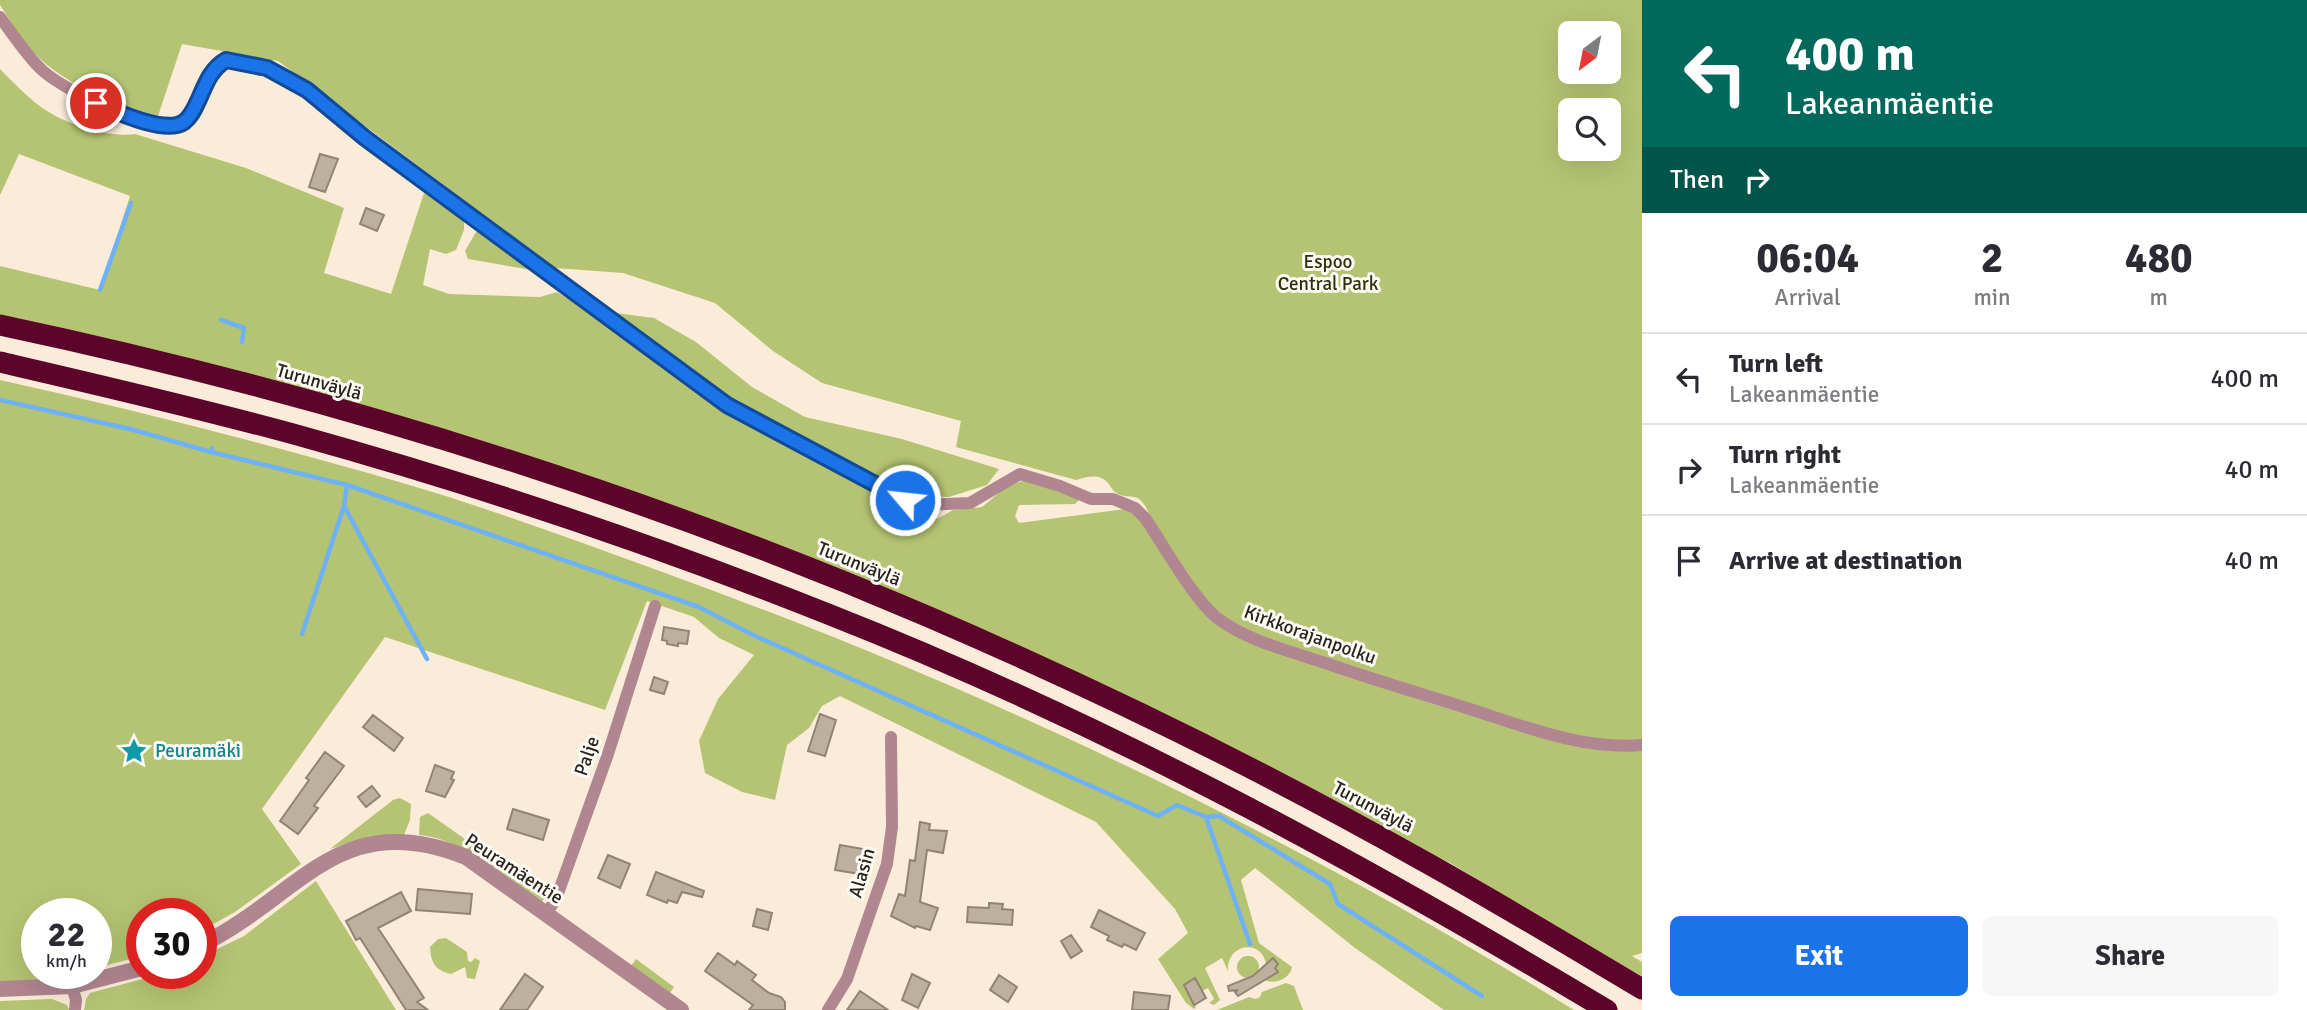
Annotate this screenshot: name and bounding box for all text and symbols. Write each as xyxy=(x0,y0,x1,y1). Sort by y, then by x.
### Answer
north arrow xyxy=(1558,21,1620,84)
map controls xyxy=(1558,21,1621,161)
text: 400 m xyxy=(1785,24,1915,84)
icon: left xyxy=(1670,28,1761,119)
pin xyxy=(66,73,126,133)
icon: arrive xyxy=(77,84,115,122)
text: Lakeanmäentie xyxy=(1785,84,1994,123)
button: search xyxy=(1558,98,1621,161)
icon: right xyxy=(1738,161,1776,199)
text: Then xyxy=(1670,164,1724,196)
text: 06:04 xyxy=(1756,233,1859,284)
text: 2 xyxy=(1981,233,2003,284)
text: 480 xyxy=(2125,233,2193,284)
park label: Espoo Central Park xyxy=(1278,250,1379,296)
text: Arrival xyxy=(1775,283,1841,312)
text: min xyxy=(1973,283,2011,312)
text: m xyxy=(2150,283,2168,312)
text: Turn left xyxy=(1729,348,1823,380)
street label: Turunväylä xyxy=(274,358,364,406)
icon: left xyxy=(1670,360,1708,398)
text: 400 m xyxy=(2210,363,2279,395)
text: Lakeanmäentie xyxy=(1729,380,1879,409)
text: Turn right xyxy=(1729,439,1841,471)
icon: right xyxy=(1670,451,1708,489)
text: 40 m xyxy=(2224,454,2279,486)
position arrow xyxy=(868,463,942,537)
text: Lakeanmäentie xyxy=(1729,471,1879,500)
street label: Turunväylä xyxy=(814,536,904,592)
icon: arrive xyxy=(1670,542,1708,580)
text: Arrive at destination xyxy=(1729,545,1962,577)
text: 40 m xyxy=(2224,545,2279,577)
street label: Kirkkorajanpolku xyxy=(1241,600,1379,670)
street label: Palje xyxy=(569,733,605,779)
place icon: Peuramäki xyxy=(119,736,149,766)
place label: Peuramäki xyxy=(155,739,241,763)
street label: Turunväylä xyxy=(1329,776,1417,838)
street label: Peuramäentie xyxy=(460,828,568,910)
street label: Alasin xyxy=(843,845,881,901)
speed limit sign: 30 xyxy=(126,898,217,989)
text: 22 xyxy=(48,913,85,956)
button: Exit xyxy=(1670,916,1968,996)
button: Share xyxy=(1982,916,2279,996)
text: km/h xyxy=(46,950,87,972)

